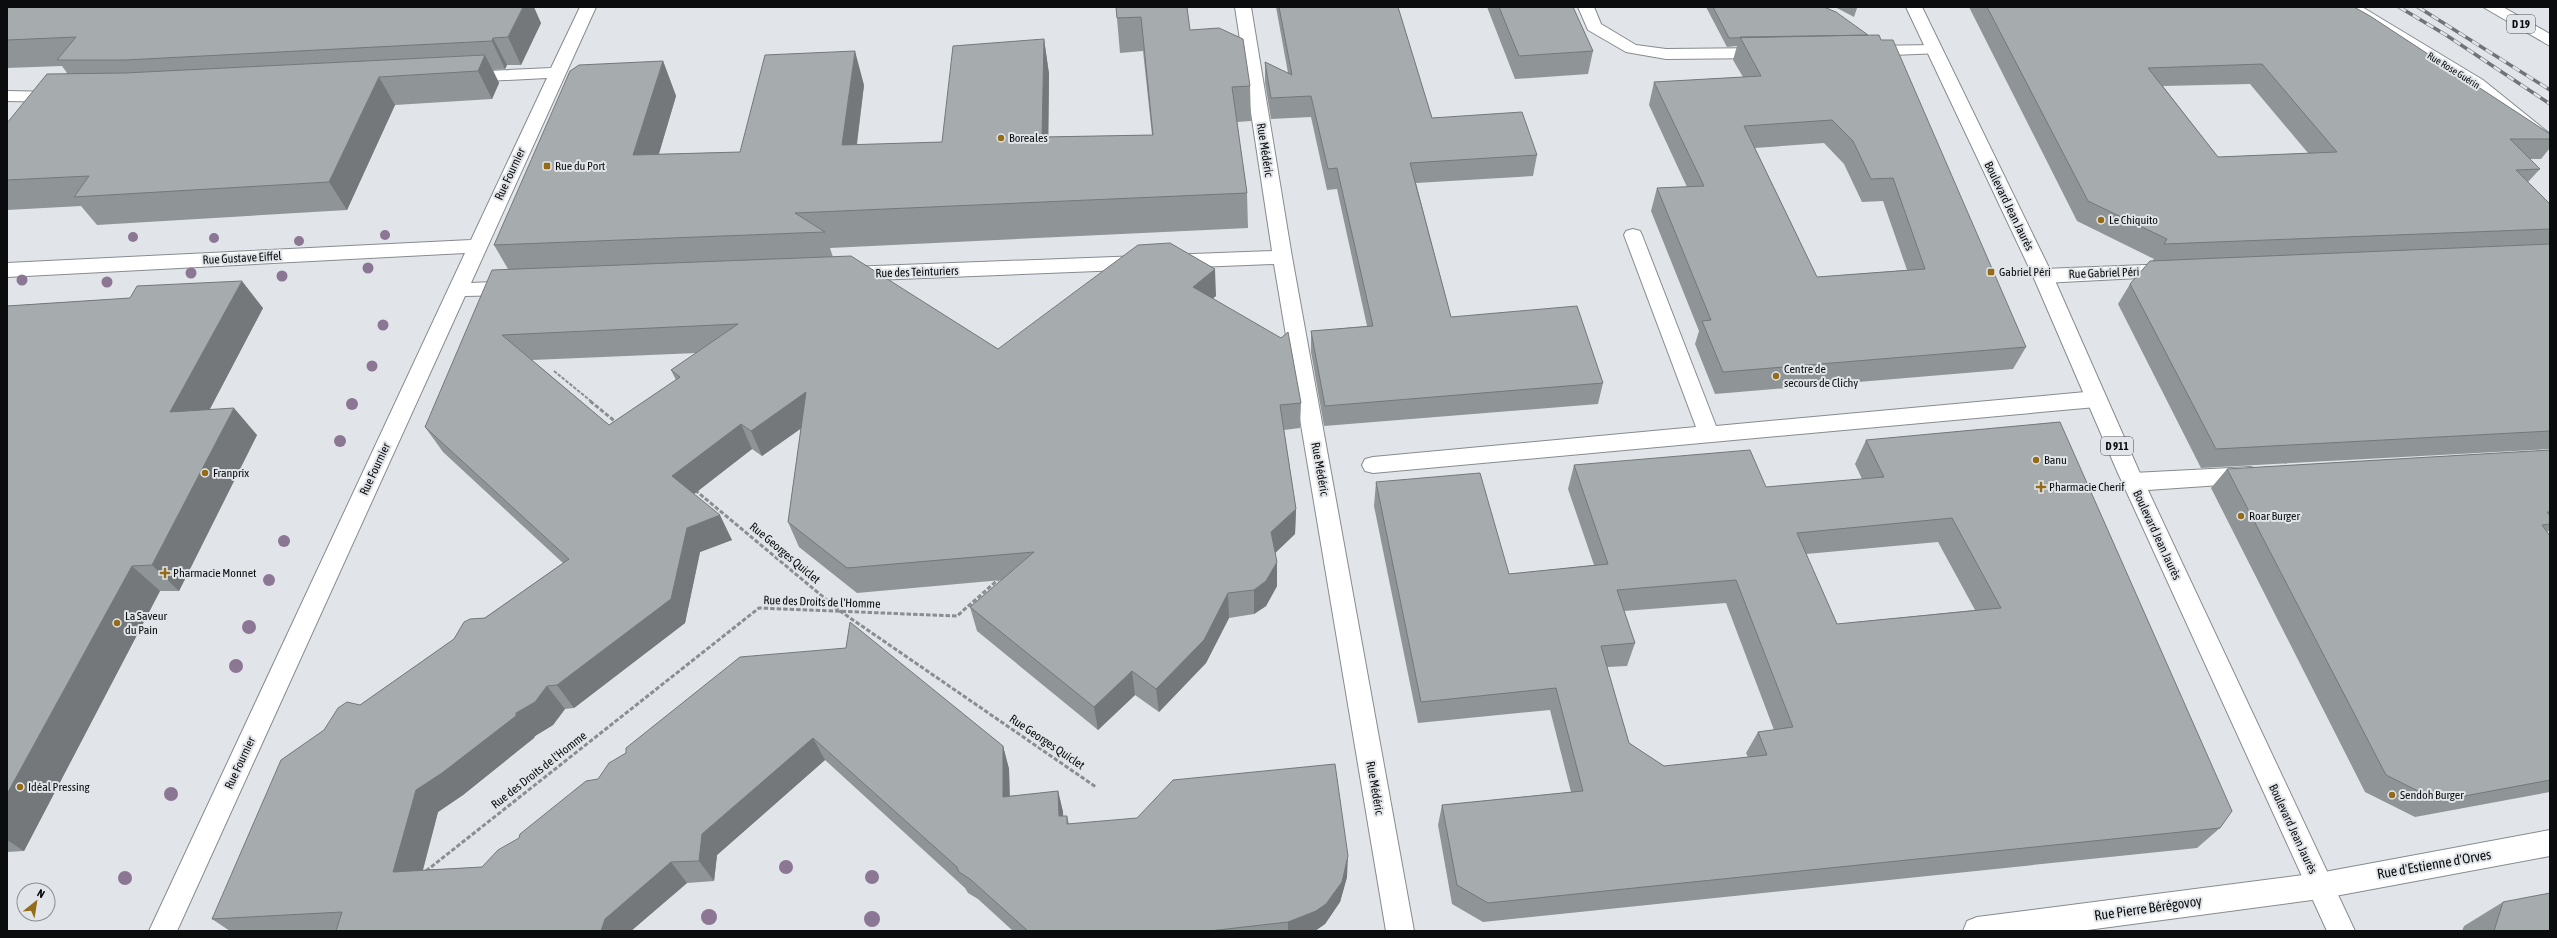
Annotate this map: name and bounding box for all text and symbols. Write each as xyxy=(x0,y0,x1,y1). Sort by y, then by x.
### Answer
road number: D 19 xyxy=(2507,15,2535,33)
street label: Rue Rose Guérin xyxy=(2426,50,2482,91)
street label: Rue Médéric xyxy=(1254,122,1276,178)
place label: Boreales xyxy=(1009,131,1048,145)
marker: Boreales xyxy=(996,133,1006,143)
street label: Rue Fournier xyxy=(492,145,528,202)
place label: Rue du Port xyxy=(555,159,606,173)
street label: Boulevard Jean Jaurès xyxy=(1981,159,2037,253)
marker: Rue du Port xyxy=(542,161,552,171)
place label: Le Chiquito xyxy=(2109,213,2158,227)
marker: Le Chiquito xyxy=(2096,215,2106,225)
street label: Rue Gustave Eiffel xyxy=(202,249,283,267)
street label: Rue des Teinturiers xyxy=(875,264,959,280)
place label: Gabriel Péri xyxy=(1999,265,2051,279)
street label: Rue Gabriel Péri xyxy=(2068,265,2140,281)
marker: Gabriel Péri xyxy=(1986,267,1996,277)
place label: Centre de secours de Clichy xyxy=(1784,362,1858,390)
marker: Centre de secours de Clichy xyxy=(1771,371,1781,381)
road number: D 911 xyxy=(2101,437,2133,455)
street label: Rue Fournier xyxy=(357,440,393,497)
street label: Rue Médéric xyxy=(1308,441,1332,497)
place label: Banu xyxy=(2044,453,2067,467)
marker: Banu xyxy=(2031,455,2041,465)
place label: Franprix xyxy=(213,466,249,480)
marker: Franprix xyxy=(200,468,210,478)
place label: Pharmacie Cherif xyxy=(2049,480,2125,494)
marker: Pharmacie Cherif xyxy=(2036,482,2046,492)
street label: Boulevard Jean Jaurès xyxy=(2130,488,2184,582)
place label: Roar Burger xyxy=(2249,509,2300,523)
marker: Roar Burger xyxy=(2236,511,2246,521)
street label: Rue Georges Quiclet xyxy=(747,519,823,587)
place label: Pharmacie Monnet xyxy=(173,566,257,580)
marker: Pharmacie Monnet xyxy=(160,568,170,578)
street label: Rue des Droits de l'Homme xyxy=(763,593,881,611)
place label: La Saveur du Pain xyxy=(125,609,168,637)
marker: La Saveur du Pain xyxy=(112,618,122,628)
street label: Rue Georges Quiclet xyxy=(1007,712,1088,773)
street label: Rue des Droits de l'Homme xyxy=(489,728,589,812)
street label: Rue Fournier xyxy=(222,734,258,791)
street label: Rue Médéric xyxy=(1363,760,1387,816)
place label: Idéal Pressing xyxy=(28,780,91,794)
marker: Idéal Pressing xyxy=(15,782,25,792)
street label: Boulevard Jean Jaurès xyxy=(2266,782,2320,876)
place label: Sendoh Burger xyxy=(2400,788,2464,802)
marker: Sendoh Burger xyxy=(2387,790,2397,800)
street label: Rue d'Estienne d'Orves xyxy=(2376,846,2492,882)
north arrow xyxy=(16,882,56,922)
text: N xyxy=(35,887,47,900)
street label: Rue Pierre Bérégovoy xyxy=(2093,893,2203,923)

